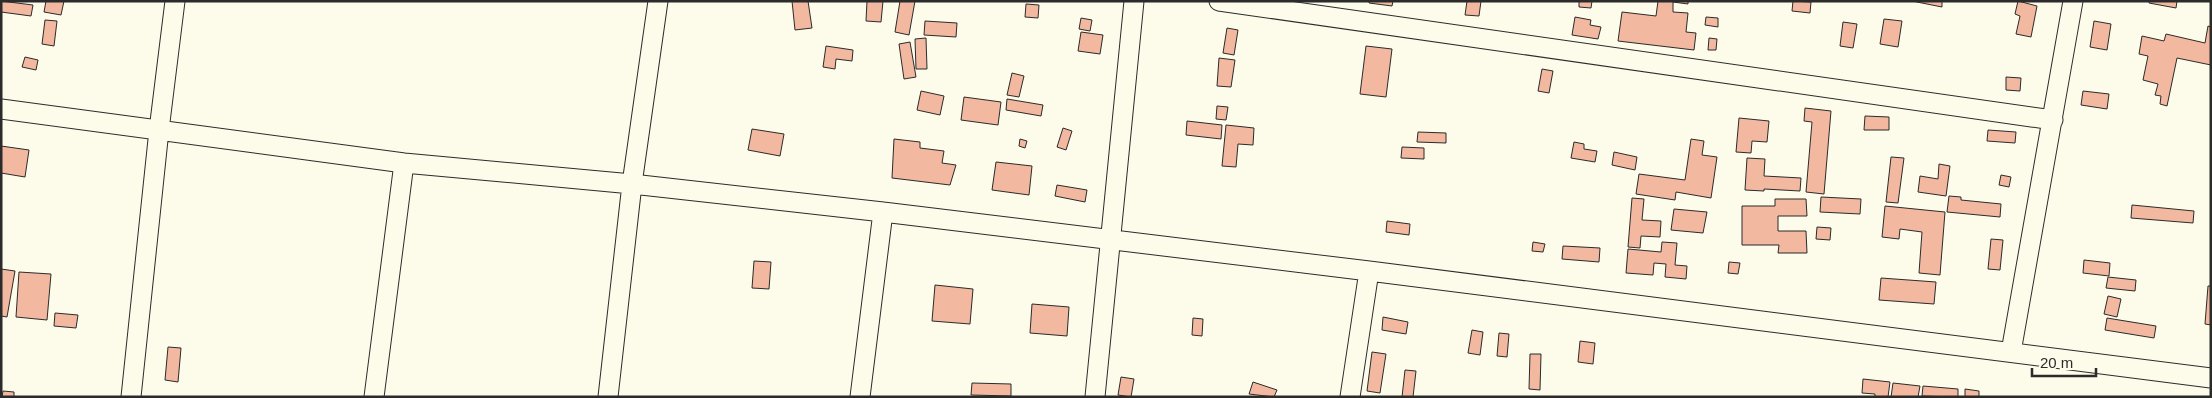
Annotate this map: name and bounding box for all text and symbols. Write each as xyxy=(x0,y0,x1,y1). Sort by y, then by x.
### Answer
scale bar xyxy=(2032,346,2096,378)
text: 20 m xyxy=(2040,354,2073,371)

